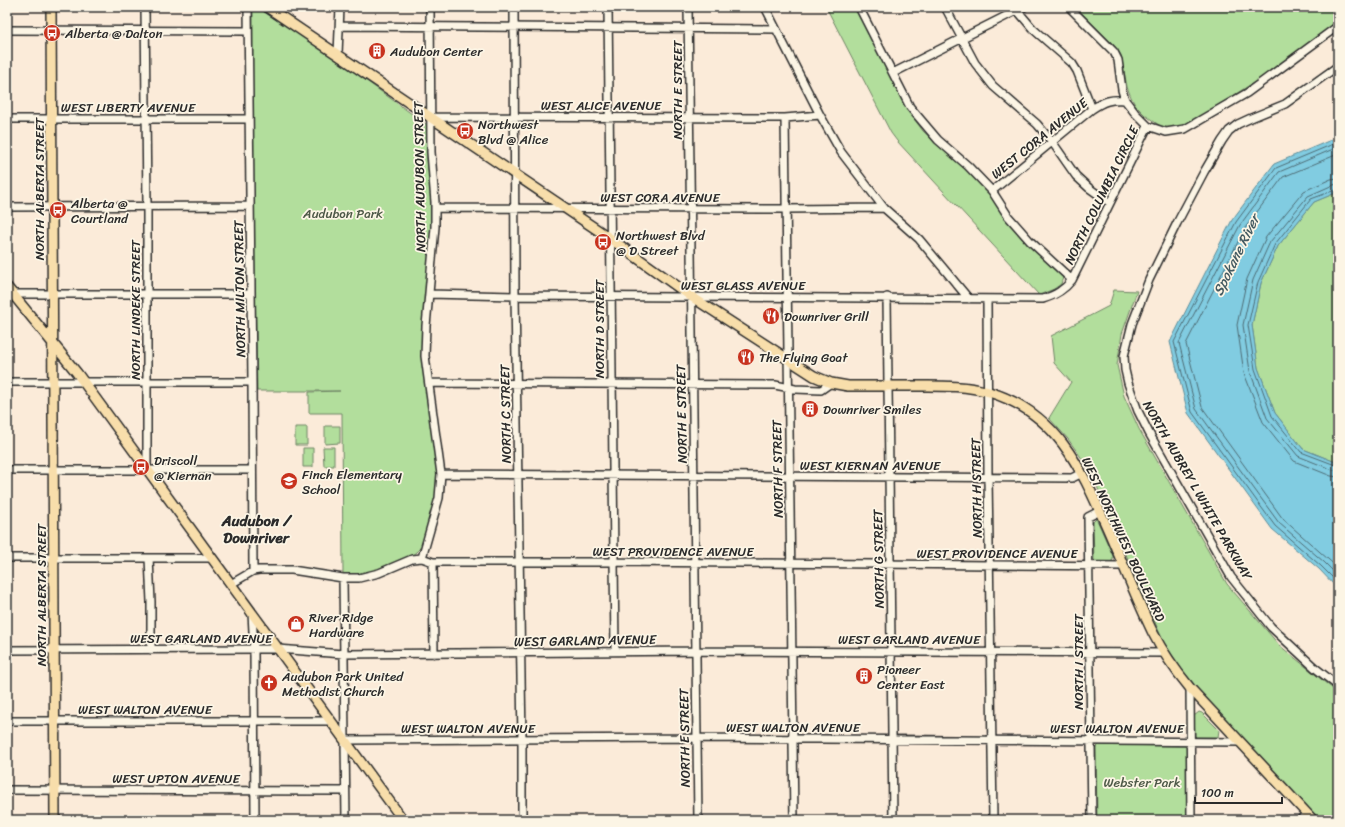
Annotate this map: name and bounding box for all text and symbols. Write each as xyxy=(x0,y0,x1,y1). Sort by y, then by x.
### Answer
place label: Alberta @ Dalton xyxy=(64,22,163,45)
bus stop icon: Alberta @ Dalton xyxy=(42,23,62,43)
place label: Audubon Center xyxy=(389,40,483,63)
street label: NORTH E STREET xyxy=(666,40,689,139)
building icon: Audubon Center xyxy=(367,41,387,61)
street label: WEST CORA AVENUE xyxy=(986,91,1094,185)
street label: WEST ALICE AVENUE xyxy=(541,94,662,117)
street label: WEST LIBERTY AVENUE xyxy=(61,96,196,119)
street label: NORTH AUDUBON STREET xyxy=(407,101,432,252)
place label: Northwest Blvd @ Alice xyxy=(478,113,549,151)
street label: NORTH ALBERTA STREET xyxy=(28,116,51,260)
bus stop icon: Northwest Blvd @ Alice xyxy=(455,121,475,141)
street label: NORTH COLUMBIA CIRCLE xyxy=(1058,121,1145,269)
street label: WEST CORA AVENUE xyxy=(600,186,720,209)
place label: Alberta @ Courtland xyxy=(70,192,129,230)
bus stop icon: Alberta @ Courtland xyxy=(48,200,68,220)
park label: Audubon Park xyxy=(302,202,383,225)
water label: Spokane River xyxy=(1206,207,1268,300)
street label: NORTH MILTON STREET xyxy=(227,219,252,357)
place label: Northwest Blvd @ D Street xyxy=(616,224,706,262)
bus stop icon: Northwest Blvd @ D Street xyxy=(593,232,613,252)
street label: NORTH LINDEKE STREET xyxy=(124,238,147,380)
street label: WEST GLASS AVENUE xyxy=(681,274,806,297)
street label: NORTH D STREET xyxy=(588,278,611,378)
place label: Downriver Grill xyxy=(784,305,869,328)
restaurant icon: Downriver Grill xyxy=(761,306,781,326)
place label: The Flying Goat xyxy=(759,346,848,369)
restaurant icon: The Flying Goat xyxy=(736,347,756,367)
street label: NORTH C STREET xyxy=(493,363,518,464)
street label: NORTH E STREET xyxy=(669,363,694,464)
street label: NORTH AUBREY L WHITE PARKWAY xyxy=(1137,396,1259,585)
place label: Downriver Smiles xyxy=(823,398,921,421)
building icon: Downriver Smiles xyxy=(800,399,820,419)
street label: NORTH F STREET xyxy=(765,418,790,518)
street label: NORTH H STREET xyxy=(964,436,989,538)
place label: Driscoll @ Kiernan xyxy=(154,449,211,487)
street label: WEST NORTHWEST BOULEVARD xyxy=(1075,453,1172,626)
street label: WEST KIERNAN AVENUE xyxy=(800,454,941,477)
bus stop icon: Driscoll @ Kiernan xyxy=(131,457,151,477)
place label: Finch Elementary School xyxy=(302,463,402,501)
school or university icon: Finch Elementary School xyxy=(279,471,299,491)
district label: Audubon / Downriver xyxy=(221,508,293,551)
street label: NORTH G STREET xyxy=(866,508,891,609)
street label: NORTH ALBERTA STREET xyxy=(30,522,53,666)
street label: WEST PROVIDENCE AVENUE xyxy=(593,540,754,563)
street label: WEST PROVIDENCE AVENUE xyxy=(917,542,1078,565)
place label: River Ridge Hardware xyxy=(309,606,374,644)
street label: NORTH I STREET xyxy=(1067,613,1090,710)
shop icon: River Ridge Hardware xyxy=(286,614,306,634)
street label: WEST GARLAND AVENUE xyxy=(130,627,273,650)
street label: WEST GARLAND AVENUE xyxy=(514,628,657,653)
street label: WEST GARLAND AVENUE xyxy=(838,628,981,651)
place label: Pioneer Center East xyxy=(877,658,946,696)
place label: Audubon Park United Methodist Church xyxy=(281,665,404,703)
building icon: Pioneer Center East xyxy=(854,666,874,686)
church icon: Audubon Park United Methodist Church xyxy=(259,673,279,693)
street label: NORTH E STREET xyxy=(672,687,697,788)
street label: WEST WALTON AVENUE xyxy=(78,698,213,721)
street label: WEST WALTON AVENUE xyxy=(726,716,861,739)
street label: WEST WALTON AVENUE xyxy=(401,717,536,740)
street label: WEST WALTON AVENUE xyxy=(1050,717,1185,740)
street label: WEST UPTON AVENUE xyxy=(112,767,241,790)
park label: Webster Park xyxy=(1103,771,1181,794)
scale bar xyxy=(1195,779,1282,805)
text: 100 m xyxy=(1201,782,1234,804)

